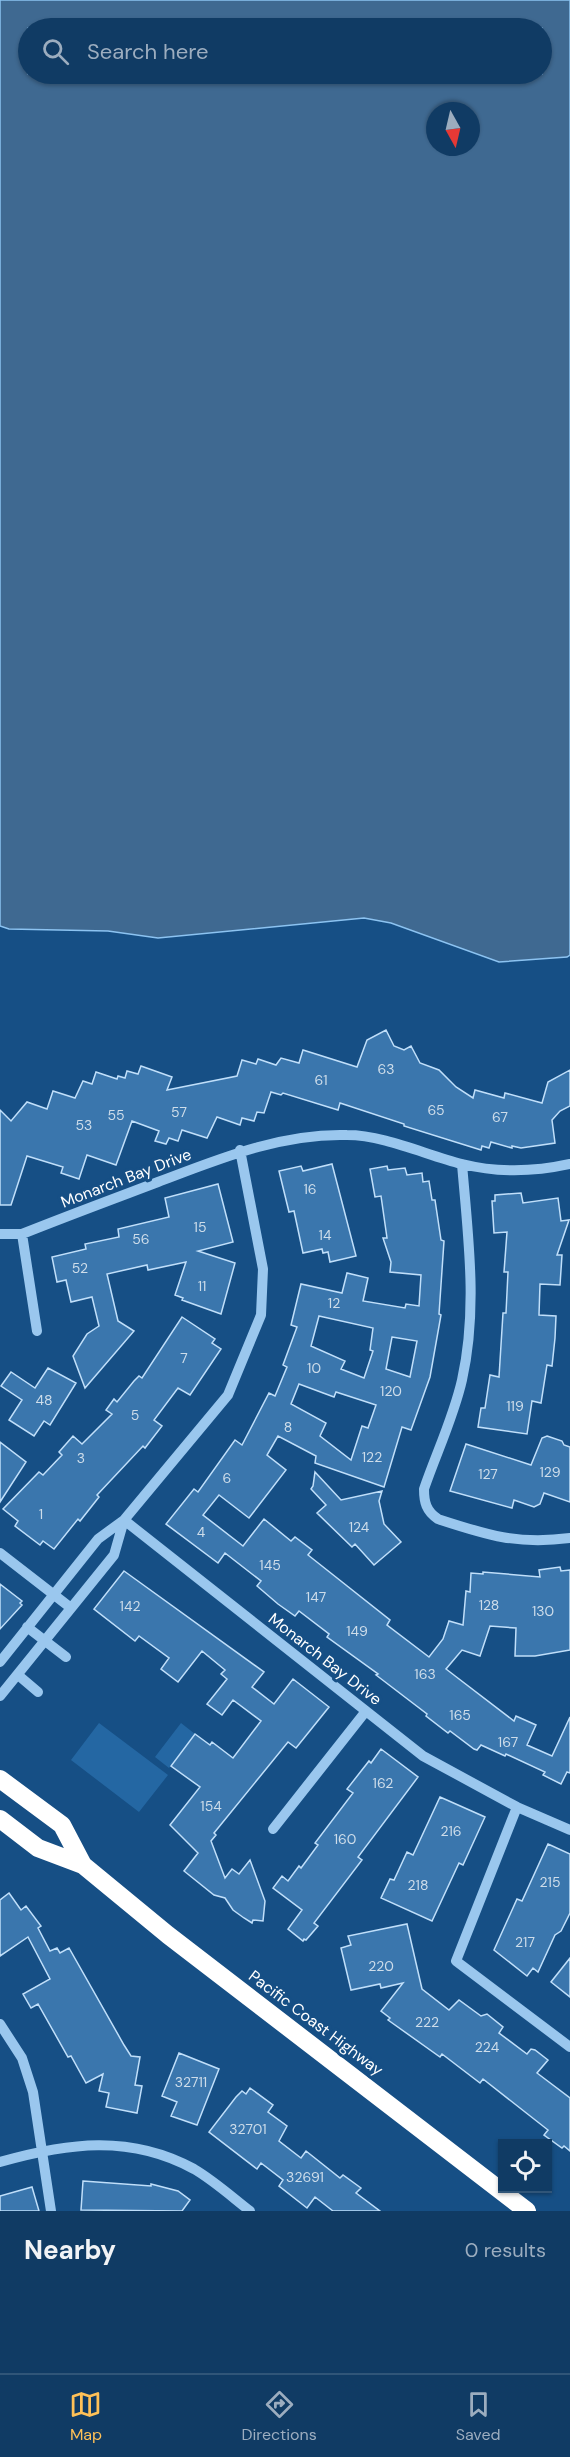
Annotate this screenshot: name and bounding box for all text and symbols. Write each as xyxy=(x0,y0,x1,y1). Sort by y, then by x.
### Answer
search box xyxy=(18,18,552,84)
icon: search xyxy=(39,35,72,68)
text: Search here xyxy=(87,37,208,66)
north arrow xyxy=(426,102,480,156)
house number: 63 xyxy=(377,1060,395,1078)
house number: 61 xyxy=(314,1071,328,1089)
house number: 65 xyxy=(427,1101,445,1119)
house number: 57 xyxy=(171,1103,187,1121)
house number: 55 xyxy=(107,1106,125,1124)
house number: 67 xyxy=(492,1108,508,1126)
house number: 53 xyxy=(76,1116,92,1134)
street label: Monarch Bay Drive xyxy=(58,1143,194,1213)
house number: 16 xyxy=(303,1180,317,1198)
house number: 15 xyxy=(194,1218,206,1236)
house number: 14 xyxy=(319,1226,332,1244)
house number: 56 xyxy=(132,1230,150,1248)
house number: 52 xyxy=(72,1259,88,1277)
house number: 11 xyxy=(198,1277,206,1295)
house number: 12 xyxy=(328,1294,340,1312)
house number: 7 xyxy=(180,1349,188,1367)
house number: 10 xyxy=(307,1359,321,1377)
house number: 120 xyxy=(380,1382,402,1400)
house number: 48 xyxy=(35,1391,53,1409)
house number: 119 xyxy=(506,1397,524,1415)
house number: 5 xyxy=(131,1406,139,1424)
house number: 8 xyxy=(284,1418,292,1436)
house number: 122 xyxy=(362,1448,382,1466)
house number: 3 xyxy=(77,1449,85,1467)
house number: 129 xyxy=(539,1463,561,1481)
house number: 127 xyxy=(478,1465,498,1483)
house number: 6 xyxy=(223,1469,231,1487)
house number: 1 xyxy=(39,1505,43,1523)
house number: 124 xyxy=(349,1518,370,1536)
house number: 4 xyxy=(197,1523,206,1541)
house number: 145 xyxy=(259,1556,281,1574)
house number: 147 xyxy=(306,1588,326,1606)
house number: 128 xyxy=(479,1596,499,1614)
house number: 142 xyxy=(120,1597,140,1615)
house number: 130 xyxy=(532,1602,554,1620)
street label: Monarch Bay Drive xyxy=(264,1608,386,1710)
house number: 149 xyxy=(346,1622,368,1640)
house number: 163 xyxy=(414,1665,436,1683)
house number: 165 xyxy=(449,1706,471,1724)
house number: 167 xyxy=(498,1733,518,1751)
house number: 162 xyxy=(373,1774,393,1792)
house number: 154 xyxy=(200,1797,222,1815)
house number: 216 xyxy=(440,1822,462,1840)
house number: 160 xyxy=(334,1830,356,1848)
house number: 215 xyxy=(540,1873,560,1891)
house number: 218 xyxy=(408,1876,428,1894)
house number: 217 xyxy=(515,1933,535,1951)
house number: 220 xyxy=(368,1957,394,1975)
street label: Pacific Coast Highway xyxy=(245,1966,388,2081)
house number: 222 xyxy=(415,2013,439,2031)
house number: 224 xyxy=(475,2038,500,2056)
house number: 32711 xyxy=(175,2073,207,2091)
house number: 32701 xyxy=(229,2120,267,2138)
map controls xyxy=(498,2139,552,2193)
button: locate xyxy=(498,2139,552,2193)
house number: 32691 xyxy=(286,2168,324,2186)
text: Nearby xyxy=(24,2233,116,2267)
text: 0 results xyxy=(465,2237,546,2263)
tab: Map xyxy=(69,2388,102,2445)
tab: Directions xyxy=(241,2388,317,2445)
tab: Saved xyxy=(456,2388,501,2445)

